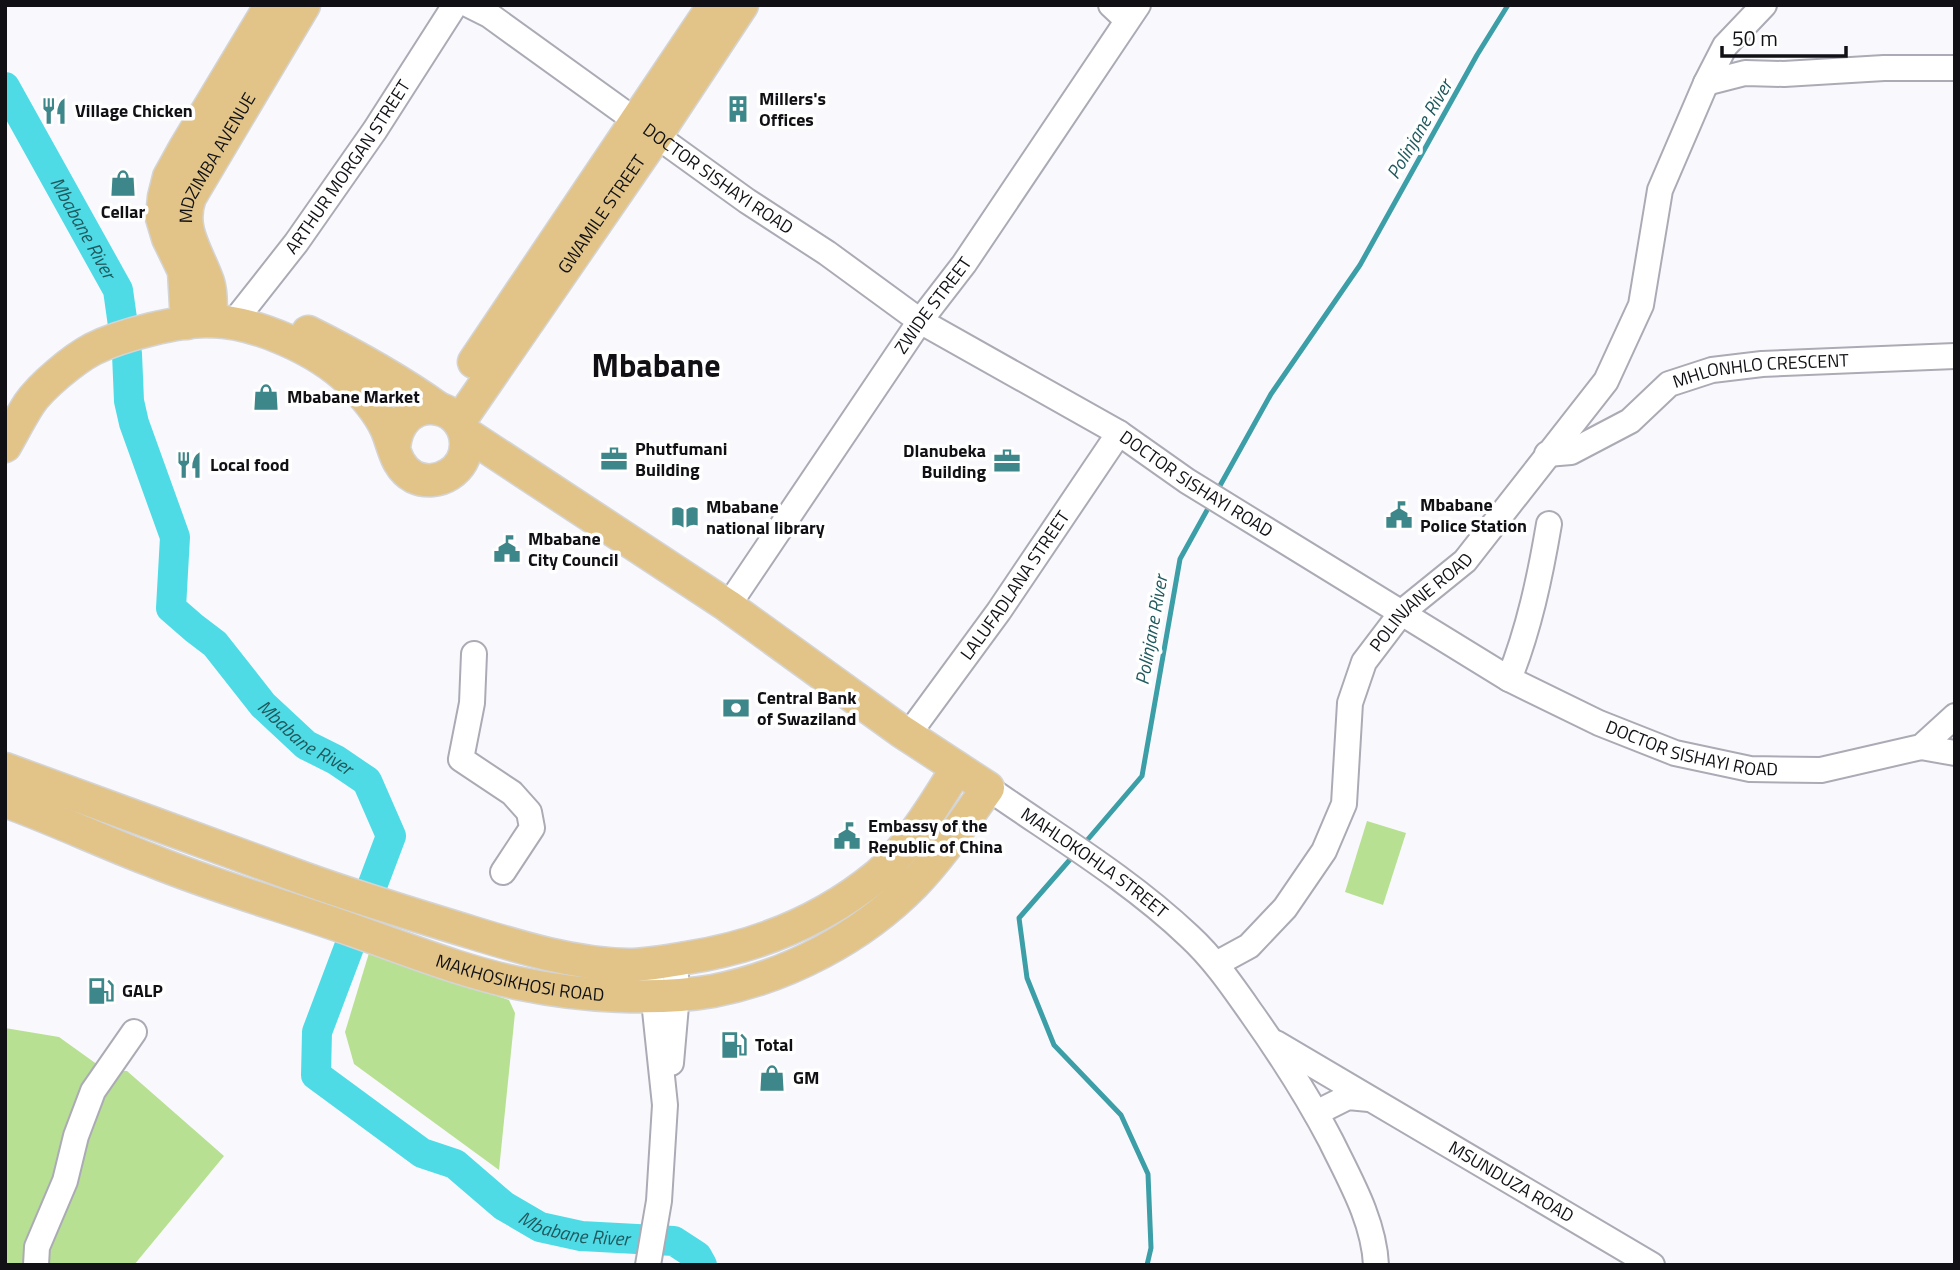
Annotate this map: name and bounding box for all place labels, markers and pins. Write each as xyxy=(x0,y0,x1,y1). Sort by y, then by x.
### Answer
place label: Millers's Offices xyxy=(759,85,826,133)
building icon: Millers's Offices xyxy=(723,94,753,124)
restaurant icon: Village Chicken xyxy=(39,96,69,126)
place label: Village Chicken xyxy=(75,97,193,124)
shop icon: Cellar xyxy=(108,168,138,198)
place label: Cellar xyxy=(101,198,146,225)
shop icon: Mbabane Market xyxy=(251,382,281,412)
place label: Mbabane Market xyxy=(287,383,420,410)
place label: Phutfumani Building xyxy=(635,435,727,483)
place label: Dlanubeka Building xyxy=(903,437,986,485)
office icon: Phutfumani Building xyxy=(599,444,629,474)
office icon: Dlanubeka Building xyxy=(992,446,1022,476)
restaurant icon: Local food xyxy=(174,450,204,480)
place label: Local food xyxy=(210,451,290,478)
place label: Mbabane Police Station xyxy=(1420,491,1527,539)
place label: Mbabane national library xyxy=(706,493,825,541)
public building icon: Mbabane Police Station xyxy=(1384,500,1414,530)
library icon: Mbabane national library xyxy=(670,502,700,532)
place label: Mbabane City Council xyxy=(528,525,619,573)
public building icon: Mbabane City Council xyxy=(492,534,522,564)
place label: Central Bank of Swaziland xyxy=(757,684,857,732)
bank icon: Central Bank of Swaziland xyxy=(721,693,751,723)
place label: Embassy of the Republic of China xyxy=(868,812,1003,860)
public building icon: Embassy of the Republic of China xyxy=(832,821,862,851)
fuel station icon: GALP xyxy=(86,976,116,1006)
place label: GALP xyxy=(122,977,163,1004)
fuel station icon: Total xyxy=(719,1030,749,1060)
place label: Total xyxy=(755,1031,793,1058)
shop icon: GM xyxy=(757,1063,787,1093)
place label: GM xyxy=(793,1064,819,1091)

